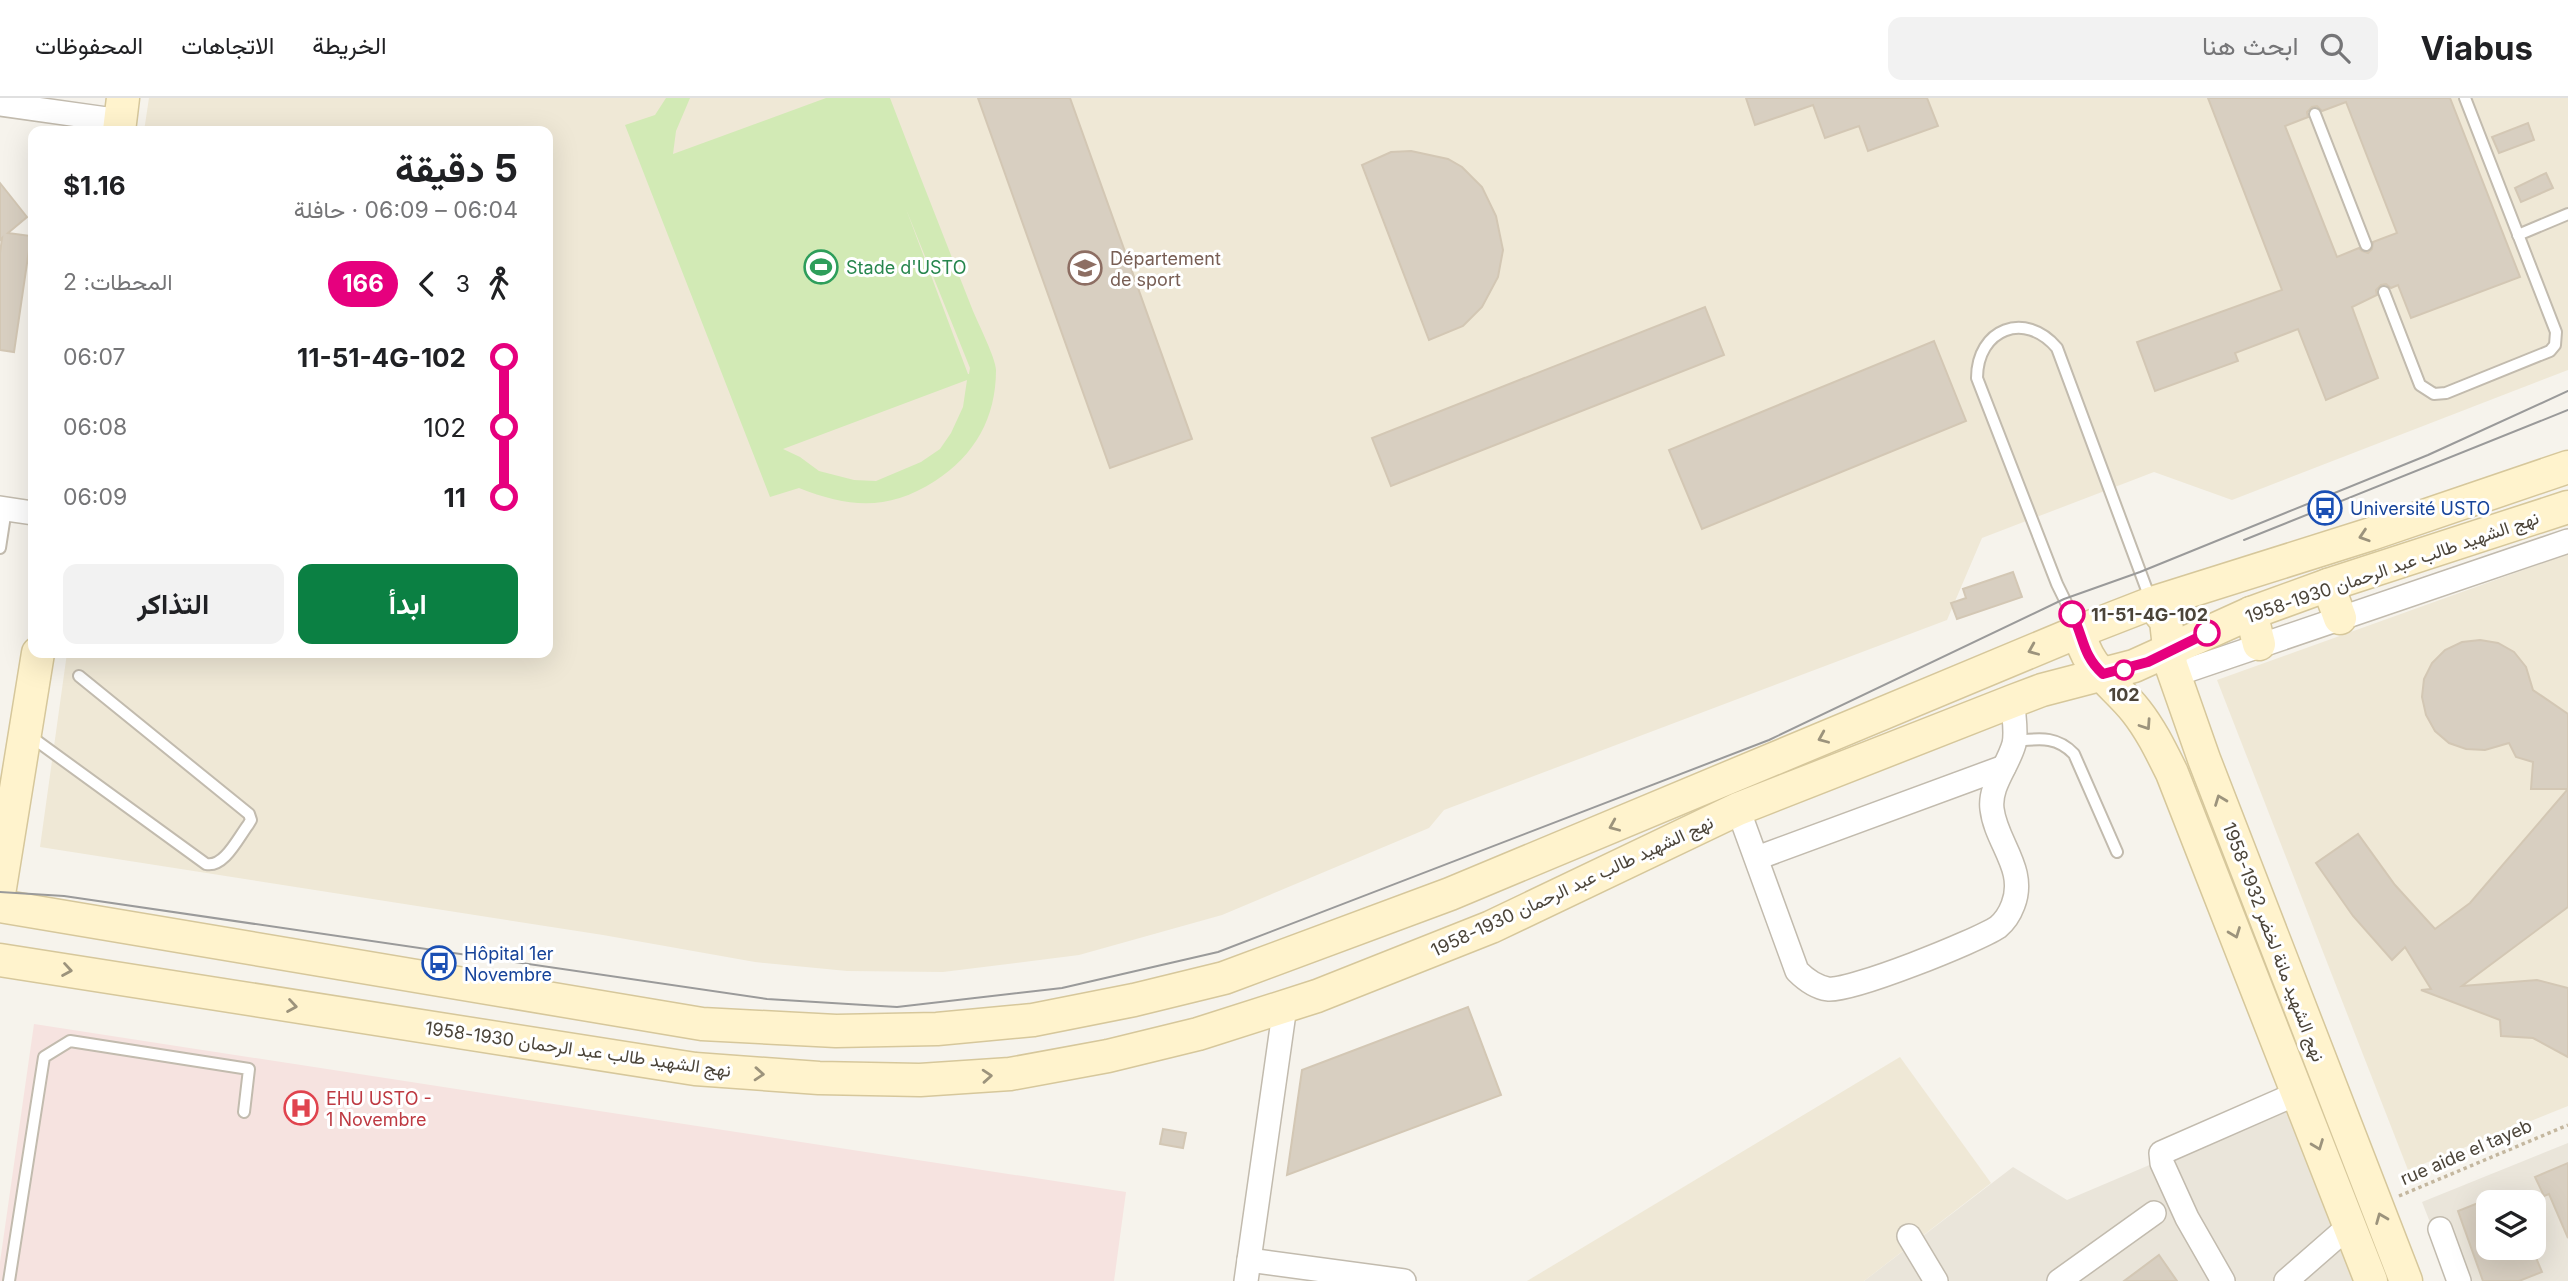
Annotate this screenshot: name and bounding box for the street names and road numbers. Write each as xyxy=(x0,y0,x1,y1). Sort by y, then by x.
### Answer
street label: نهج الشهيد طالب عبد الرحمان 1930-1958 xyxy=(2243,507,2542,629)
street label: نهج الشهيد طالب عبد الرحمان 1930-1958 xyxy=(1428,811,1717,963)
street label: نهج الشهيد مانة لخضر 1932-1958 xyxy=(2217,819,2329,1065)
street label: نهج الشهيد طالب عبد الرحمان 1930-1958 xyxy=(423,1017,732,1083)
street label: rue aide el tayeb xyxy=(2397,1115,2535,1189)

